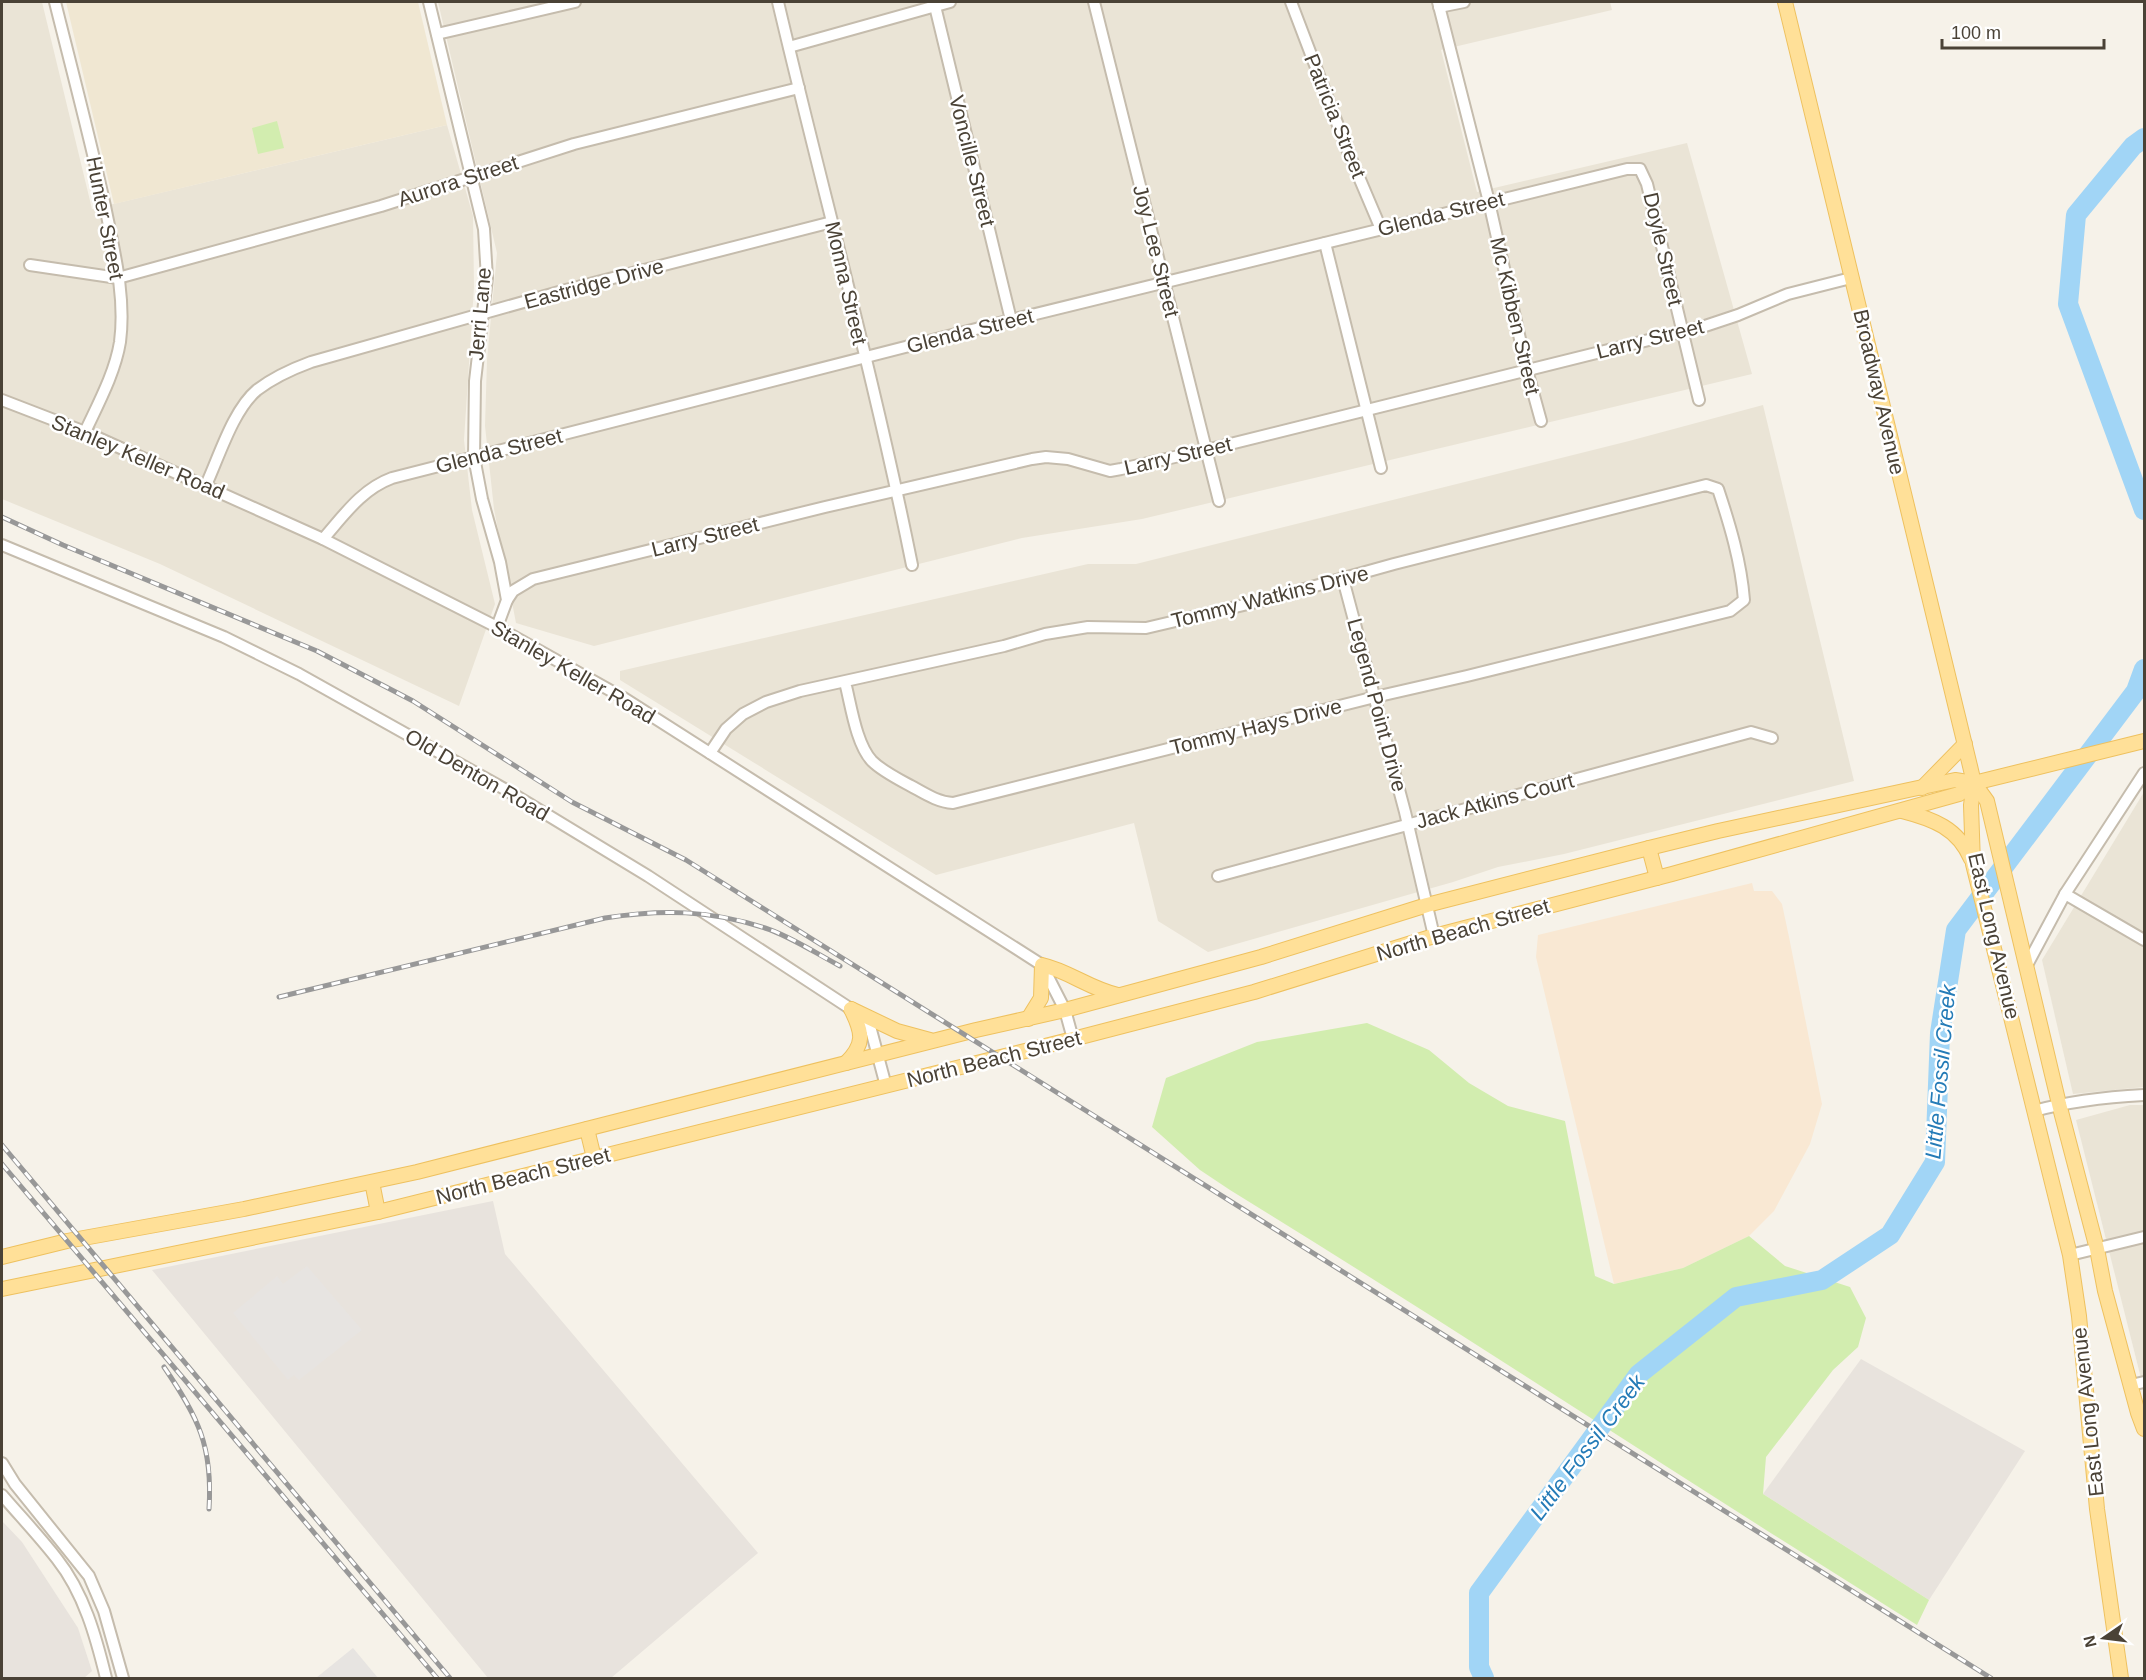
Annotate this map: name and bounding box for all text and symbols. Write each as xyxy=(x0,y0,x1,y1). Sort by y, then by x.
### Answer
scale bar xyxy=(1942,12,2104,50)
text: 100 m xyxy=(1951,23,2001,43)
street label: Patricia Street xyxy=(1300,50,1371,181)
street label: Voncille Street xyxy=(945,93,1000,229)
street label: Aurora Street xyxy=(395,150,521,211)
street label: Hunter Street xyxy=(82,154,129,282)
street label: Joy Lee Street xyxy=(1129,182,1184,320)
street label: Glenda Street xyxy=(1375,187,1507,240)
street label: Doyle Street xyxy=(1639,190,1688,308)
street label: Monna Street xyxy=(821,219,872,347)
street label: Mc Kibben Street xyxy=(1486,235,1545,397)
street label: Eastridge Drive xyxy=(522,254,666,313)
street label: Jerri Lane xyxy=(464,266,495,361)
street label: Glenda Street xyxy=(904,304,1036,357)
street label: Broadway Avenue xyxy=(1849,307,1910,477)
street label: Larry Street xyxy=(1594,314,1706,363)
street label: Stanley Keller Road xyxy=(48,410,228,503)
street label: Glenda Street xyxy=(433,424,565,477)
street label: Larry Street xyxy=(1122,432,1234,479)
street label: Larry Street xyxy=(649,512,761,561)
street label: Tommy Watkins Drive xyxy=(1169,561,1371,632)
street label: Stanley Keller Road xyxy=(487,615,659,728)
street label: Legend Point Drive xyxy=(1343,616,1412,794)
street label: Tommy Hays Drive xyxy=(1168,694,1344,759)
street label: Old Denton Road xyxy=(401,724,553,825)
street label: Jack Atkins Court xyxy=(1414,768,1576,833)
street label: East Long Avenue xyxy=(1964,850,2025,1021)
street label: North Beach Street xyxy=(1374,894,1552,965)
water label: Little Fossil Creek xyxy=(1920,983,1961,1160)
street label: North Beach Street xyxy=(904,1026,1083,1091)
street label: North Beach Street xyxy=(433,1143,612,1208)
street label: East Long Avenue xyxy=(2067,1326,2108,1498)
water label: Little Fossil Creek xyxy=(1525,1369,1651,1525)
north arrow xyxy=(2074,1608,2134,1668)
text: N xyxy=(2080,1634,2100,1649)

